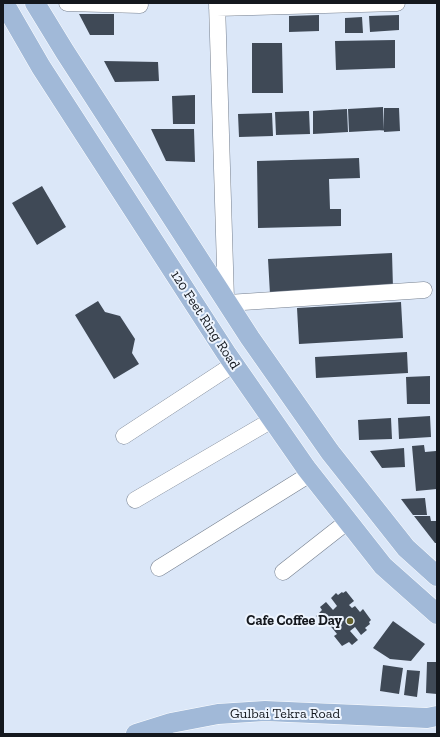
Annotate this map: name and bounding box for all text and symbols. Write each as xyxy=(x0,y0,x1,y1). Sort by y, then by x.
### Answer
street label: 120 Feet Ring Road xyxy=(167,267,243,373)
place label: Cafe Coffee Day xyxy=(246,613,342,629)
marker: Cafe Coffee Day xyxy=(345,616,355,626)
street label: Gulbai Tekra Road xyxy=(230,706,340,722)

